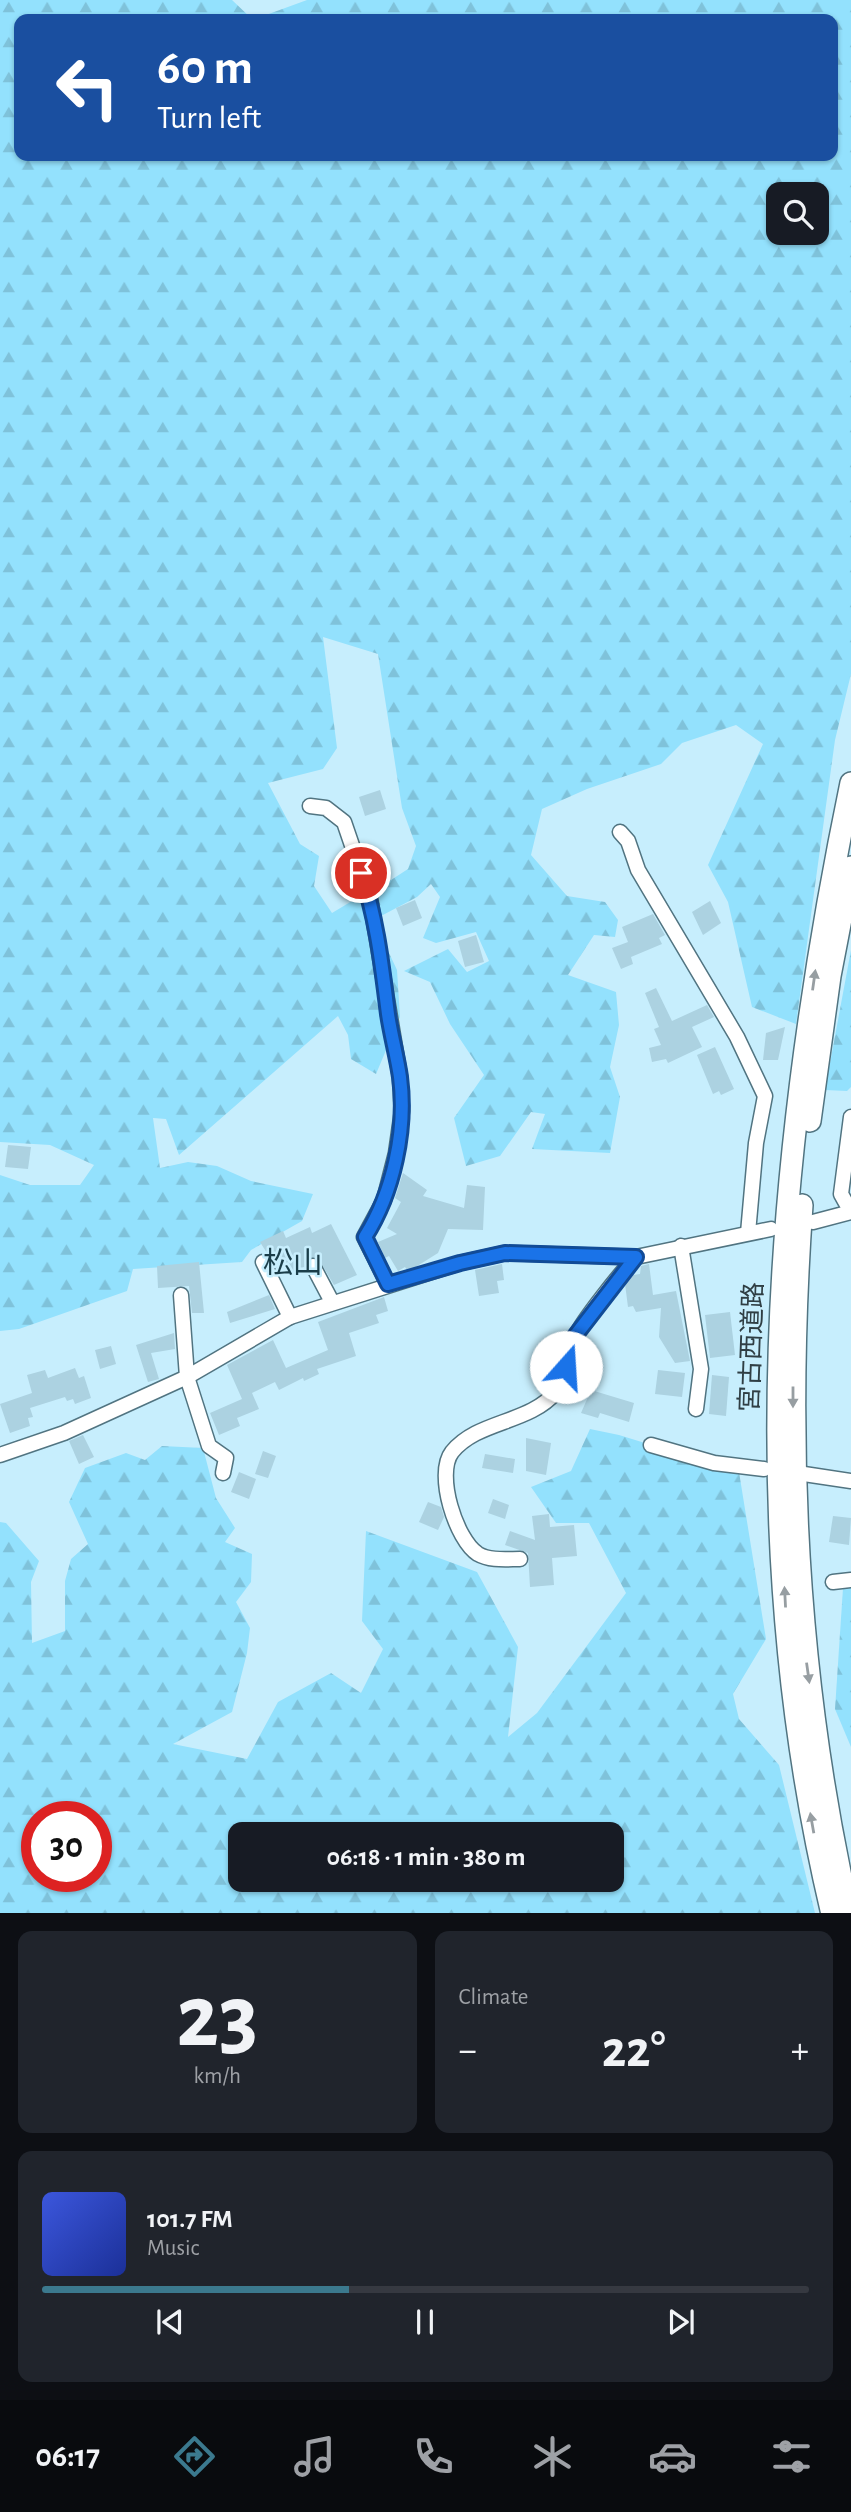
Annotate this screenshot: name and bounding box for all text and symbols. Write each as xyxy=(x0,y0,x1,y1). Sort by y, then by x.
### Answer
icon: left xyxy=(42,42,133,133)
text: 60 m xyxy=(157,44,253,93)
text: Turn left xyxy=(157,102,261,134)
map controls xyxy=(766,182,829,245)
button: search xyxy=(766,182,829,245)
pin xyxy=(331,843,391,903)
icon: arrive xyxy=(342,854,380,892)
one-way arrow xyxy=(808,969,819,991)
district label: 松山 xyxy=(263,1247,323,1279)
street label: 宮古西道路 xyxy=(736,1282,767,1412)
position arrow xyxy=(529,1330,603,1404)
one-way arrow xyxy=(787,1386,799,1408)
one-way arrow xyxy=(779,1586,790,1608)
one-way arrow xyxy=(802,1662,813,1684)
speed limit sign: 30 xyxy=(21,1801,112,1892)
one-way arrow xyxy=(806,1812,817,1834)
text: 06:18 · 1 min · 380 m xyxy=(326,1844,526,1870)
text: 23 xyxy=(176,1972,258,2063)
text: Climate xyxy=(459,1986,528,2009)
text: 22° xyxy=(602,2024,666,2076)
text: − xyxy=(459,2032,477,2070)
text: + xyxy=(791,2032,809,2070)
text: km/h xyxy=(194,2065,241,2088)
text: 101.7 FM xyxy=(147,2206,233,2232)
text: Music xyxy=(147,2237,199,2260)
icon: previous xyxy=(151,2303,189,2341)
icon: pause xyxy=(406,2303,444,2341)
icon: next xyxy=(662,2303,700,2341)
icon: directions xyxy=(170,2432,219,2481)
icon: music xyxy=(290,2432,339,2481)
icon: phone xyxy=(409,2432,458,2481)
icon: climate xyxy=(528,2432,577,2481)
icon: car xyxy=(648,2432,697,2481)
icon: filters xyxy=(767,2432,816,2481)
text: 06:17 xyxy=(35,2440,100,2472)

